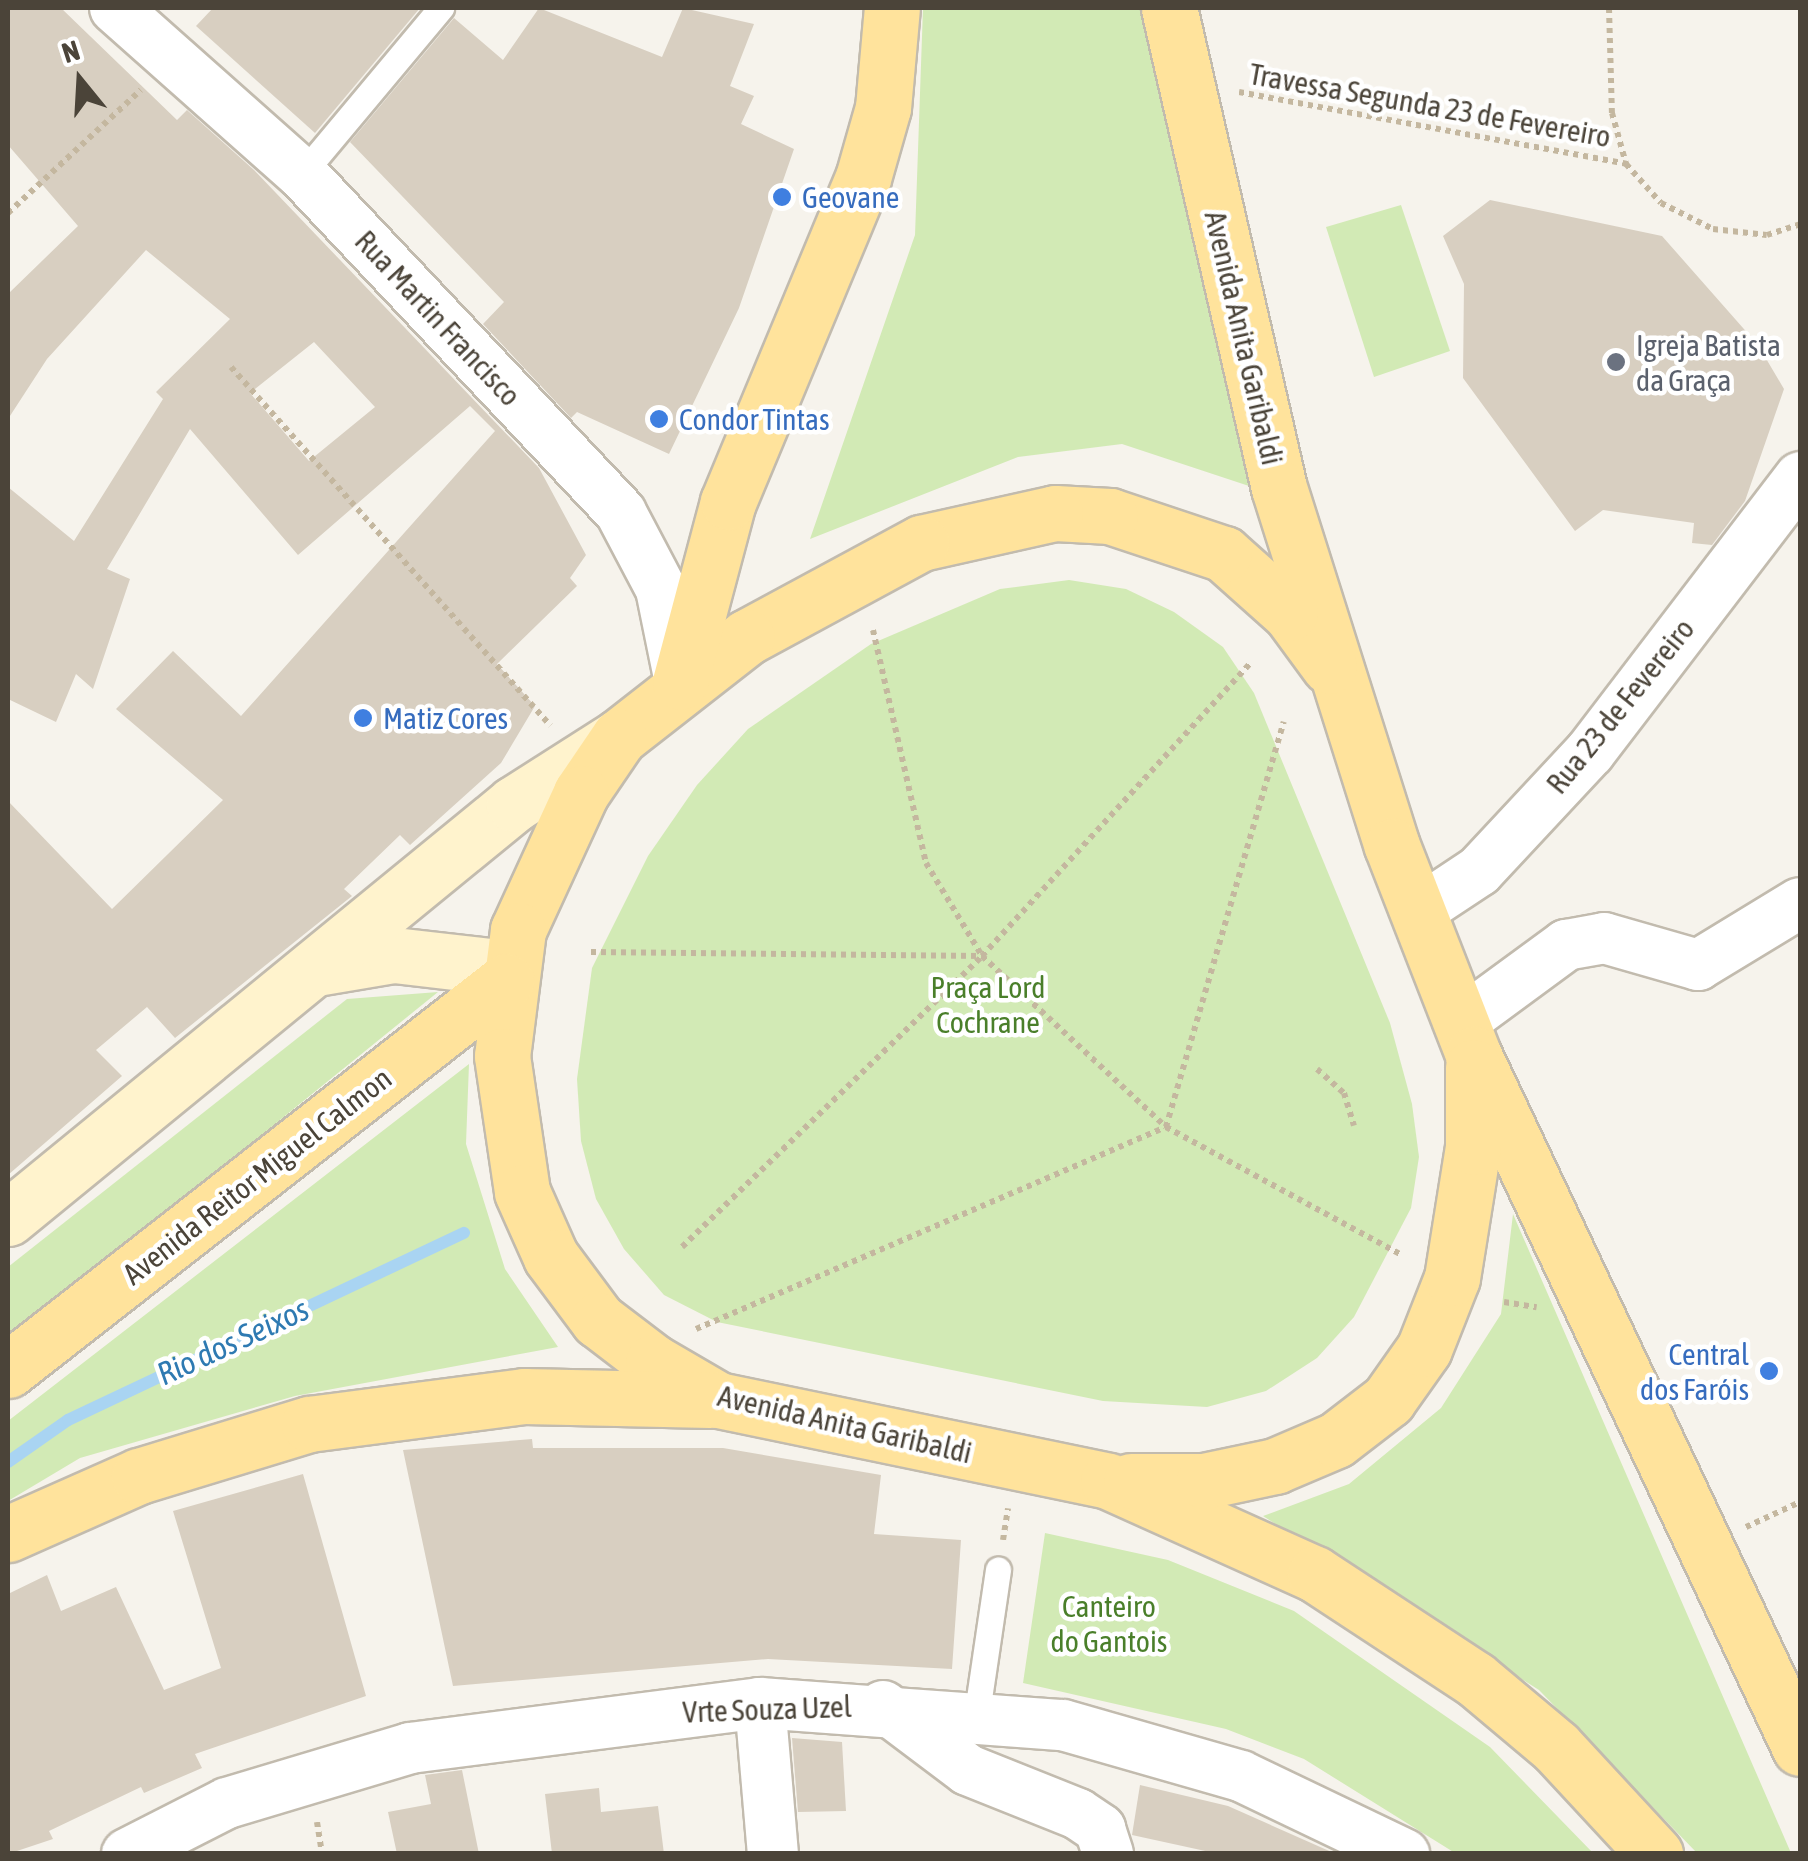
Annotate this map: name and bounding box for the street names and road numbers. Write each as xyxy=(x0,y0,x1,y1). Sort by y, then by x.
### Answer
street label: Travessa Segunda 23 de Fevereiro xyxy=(1247,55,1613,155)
street label: Avenida Anita Garibaldi xyxy=(1197,208,1291,468)
street label: Rua Martin Francisco xyxy=(348,223,528,413)
street label: Rua 23 de Fevereiro xyxy=(1538,611,1702,801)
street label: Avenida Reitor Miguel Calmon xyxy=(116,1060,398,1292)
street label: Avenida Anita Garibaldi xyxy=(715,1377,975,1471)
street label: Vrte Souza Uzel xyxy=(682,1688,852,1730)

